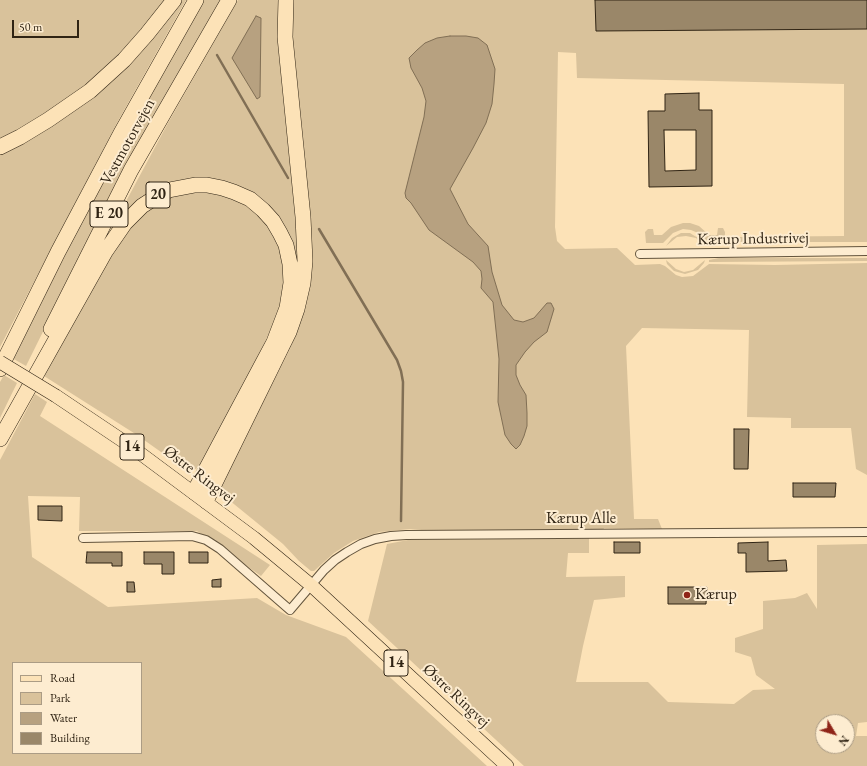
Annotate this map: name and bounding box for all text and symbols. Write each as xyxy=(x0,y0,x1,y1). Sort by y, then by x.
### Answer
scale bar xyxy=(14,12,81,38)
text: 50 m xyxy=(19,19,42,35)
street label: Vestmotorvejen xyxy=(96,96,160,188)
road number: 20 xyxy=(146,182,170,208)
road number: E 20 xyxy=(90,201,128,227)
street label: Kærup Industrivej xyxy=(697,228,809,250)
road number: 14 xyxy=(120,434,144,460)
street label: Østre Ringvej xyxy=(159,442,239,508)
street label: Kærup Alle xyxy=(546,509,616,529)
place label: Kærup xyxy=(695,585,737,605)
marker: Kærup xyxy=(682,590,692,600)
road number: 14 xyxy=(384,650,408,676)
street label: Østre Ringvej xyxy=(419,660,493,732)
legend xyxy=(12,662,142,754)
text: Road xyxy=(50,670,75,686)
text: Park xyxy=(50,690,70,706)
text: Water xyxy=(50,710,77,726)
north arrow xyxy=(815,714,855,754)
text: Building xyxy=(50,730,90,746)
text: N xyxy=(835,733,852,749)

